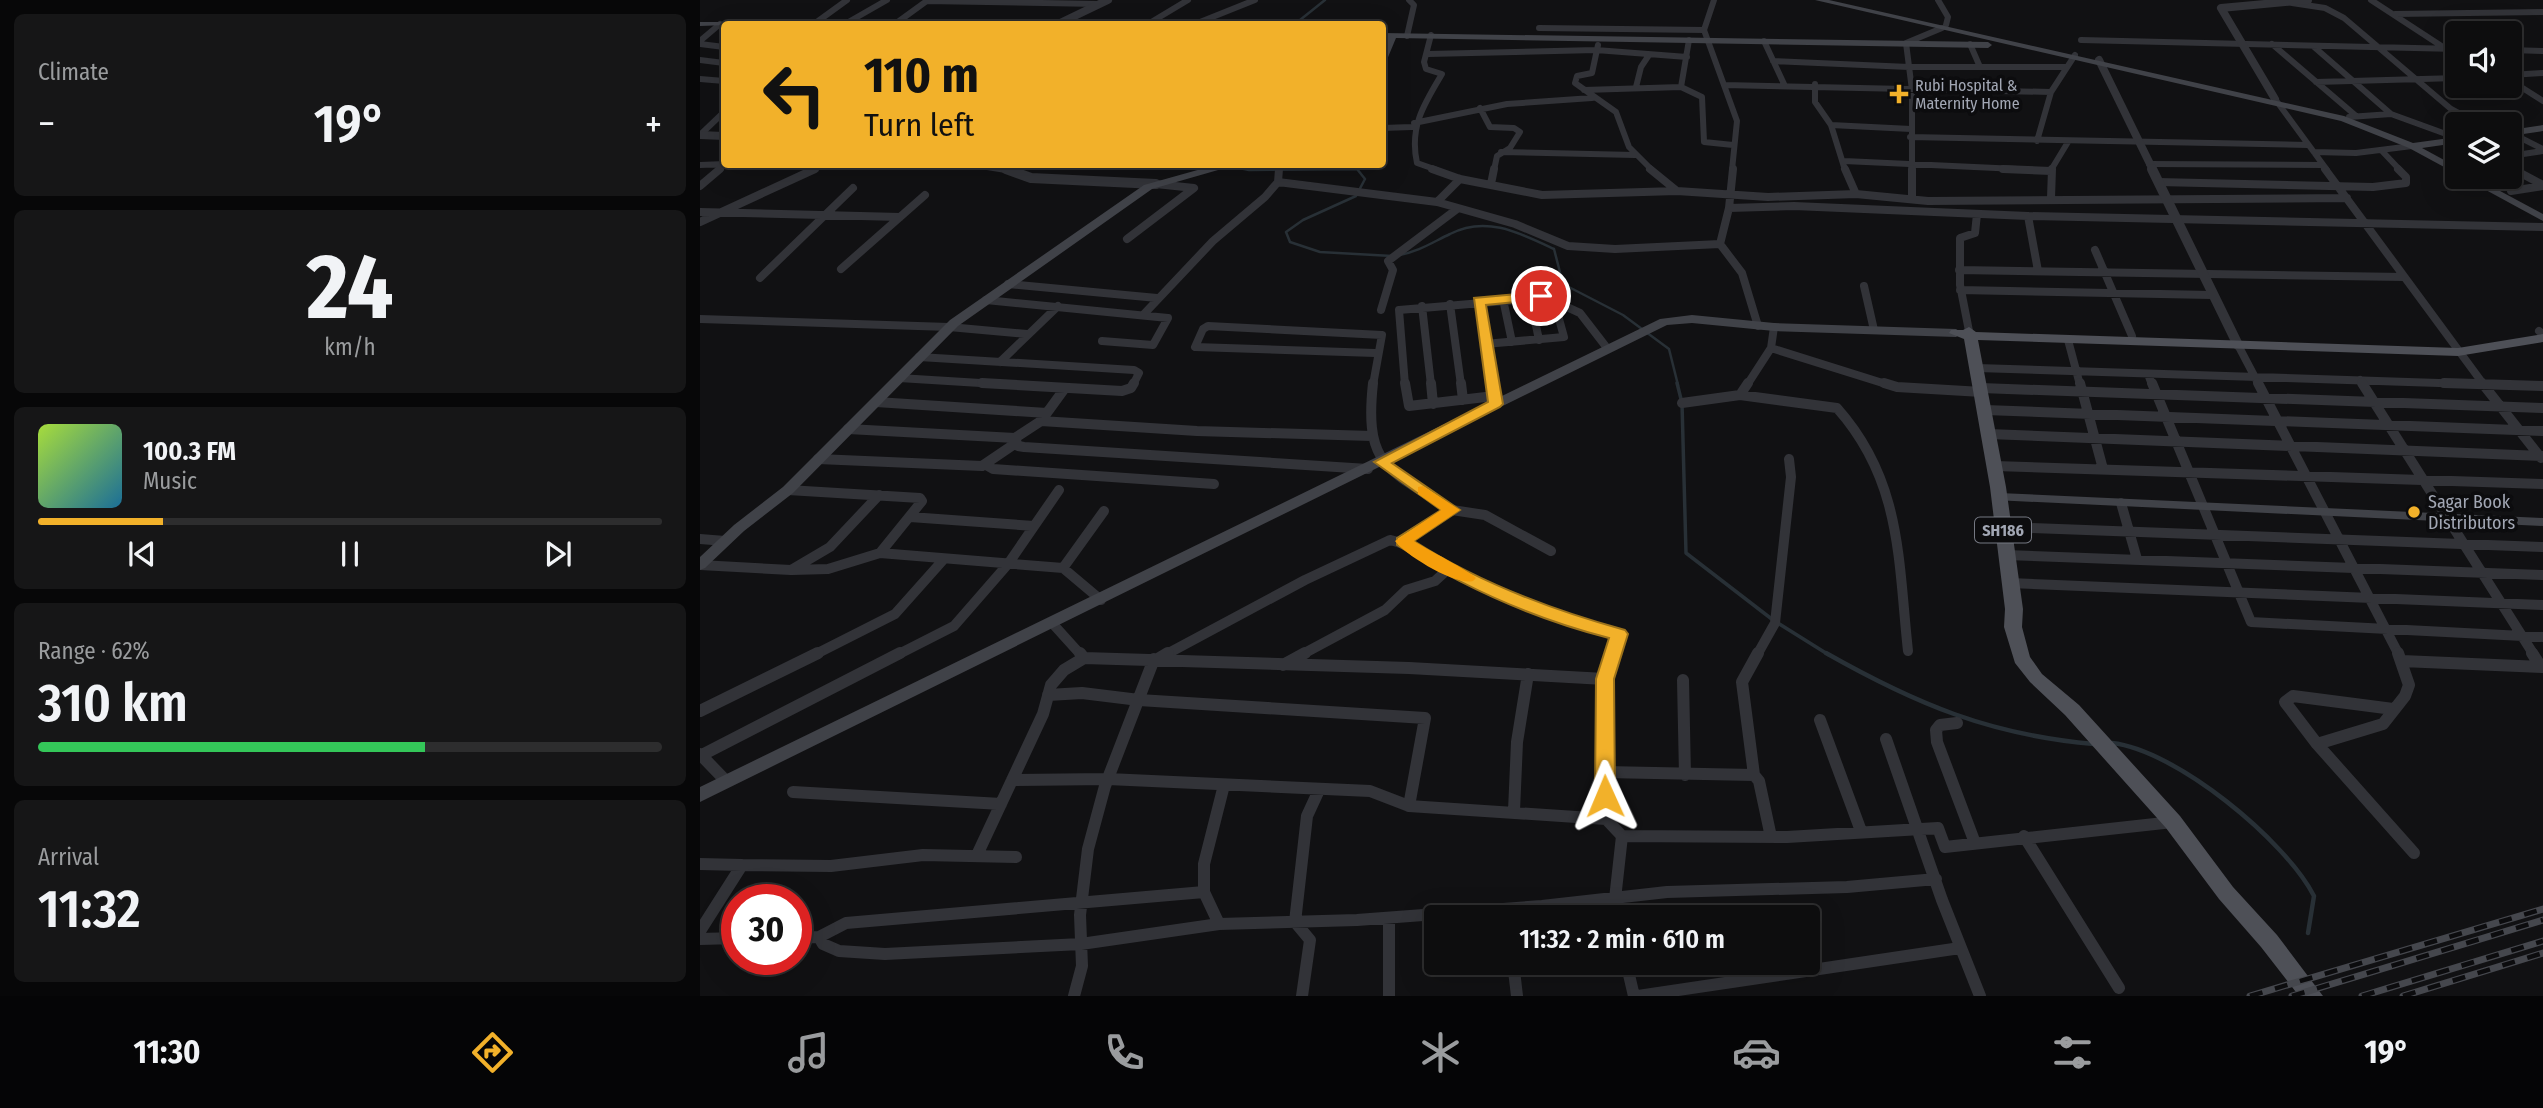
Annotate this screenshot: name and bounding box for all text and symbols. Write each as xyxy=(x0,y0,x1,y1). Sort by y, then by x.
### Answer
map controls xyxy=(2445,21,2522,189)
button: sound xyxy=(2445,21,2522,98)
text: 110 m xyxy=(864,46,979,105)
icon: left xyxy=(749,49,840,140)
text: Climate xyxy=(38,58,109,86)
place label: Rubi Hospital & Maternity Home xyxy=(1915,76,2020,113)
marker: Rubi Hospital & Maternity Home xyxy=(1889,84,1909,104)
text: 19° xyxy=(314,93,386,156)
text: − xyxy=(38,101,55,147)
text: + xyxy=(645,101,662,147)
text: Turn left xyxy=(864,106,974,144)
button: layers xyxy=(2445,112,2522,189)
text: 24 xyxy=(306,233,394,342)
pin xyxy=(1511,266,1571,326)
icon: arrive xyxy=(1522,277,1560,315)
text: km/h xyxy=(324,333,376,361)
text: 100.3 FM xyxy=(143,436,236,467)
text: Music xyxy=(143,467,197,495)
place label: Sagar Book Distributors xyxy=(2428,491,2515,534)
marker: Sagar Book Distributors xyxy=(2406,504,2422,520)
road number: SH186 xyxy=(1975,517,2031,542)
icon: previous xyxy=(123,535,161,573)
icon: pause xyxy=(331,535,369,573)
icon: next xyxy=(539,535,577,573)
text: Range · 62% xyxy=(38,637,150,665)
text: 310 km xyxy=(38,672,188,735)
position arrow xyxy=(1568,759,1642,833)
text: Arrival xyxy=(38,843,99,871)
text: 11:32 xyxy=(38,878,141,941)
speed limit sign: 30 xyxy=(721,884,812,975)
text: 11:32 · 2 min · 610 m xyxy=(1519,924,1725,955)
icon: directions xyxy=(468,1028,517,1077)
icon: music xyxy=(784,1028,833,1077)
icon: phone xyxy=(1100,1028,1149,1077)
icon: climate xyxy=(1416,1028,1465,1077)
icon: car xyxy=(1732,1028,1781,1077)
icon: filters xyxy=(2048,1028,2097,1077)
text: 11:30 xyxy=(134,1033,201,1071)
text: 19° xyxy=(2364,1033,2409,1071)

